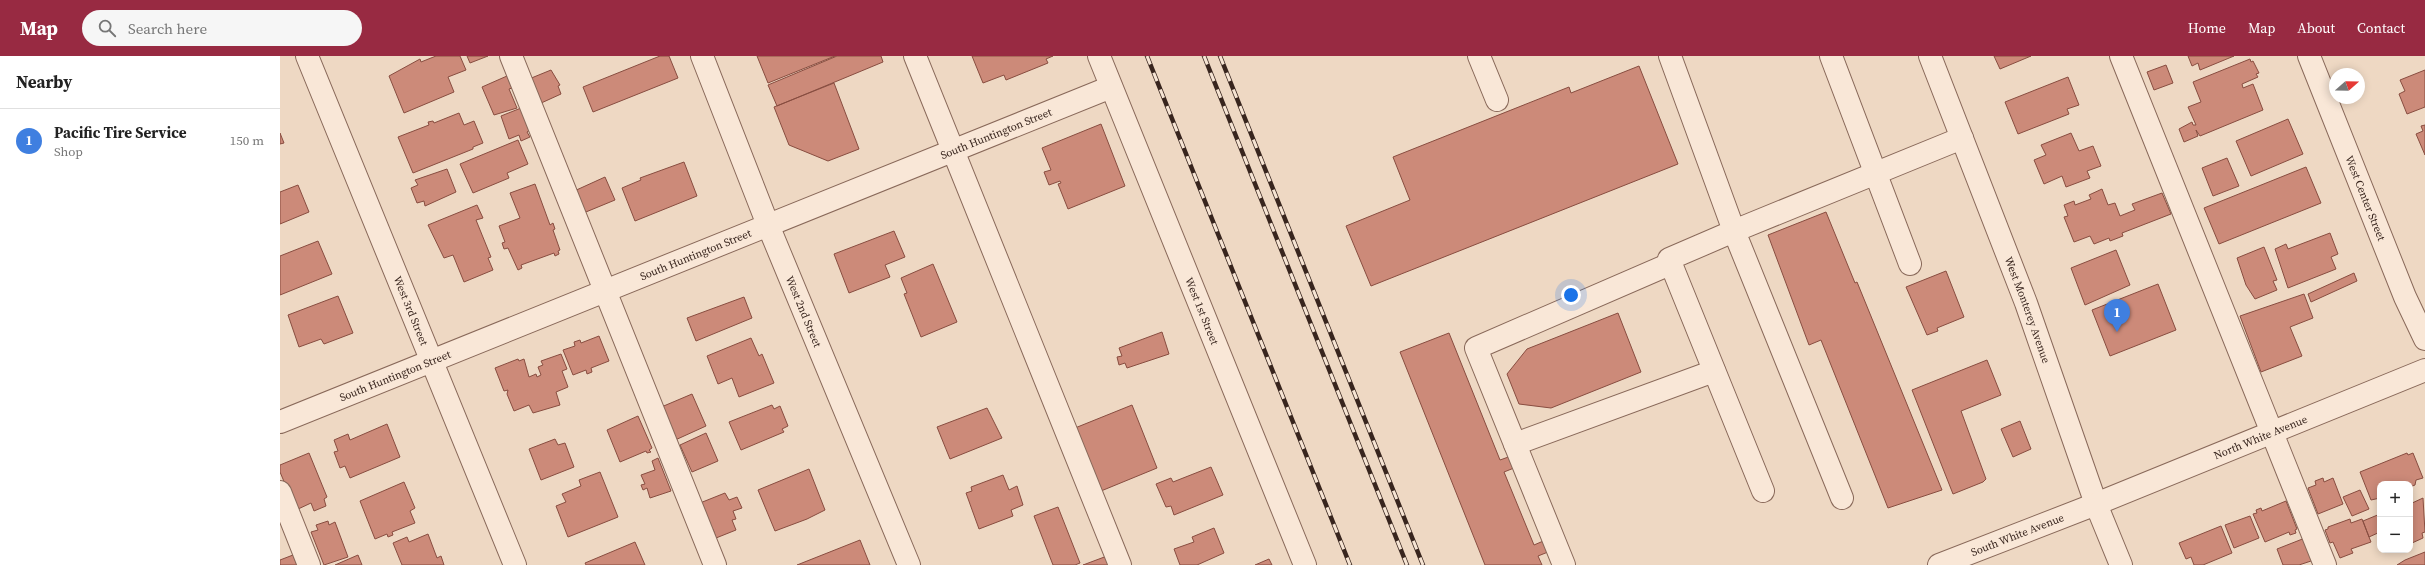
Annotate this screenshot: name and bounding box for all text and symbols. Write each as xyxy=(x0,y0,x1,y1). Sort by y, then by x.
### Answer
search box xyxy=(82,10,362,46)
text: Map xyxy=(20,15,58,41)
icon: search xyxy=(96,17,118,39)
text: Search here xyxy=(128,18,207,39)
text: Home xyxy=(2188,18,2226,38)
text: Map xyxy=(2248,18,2275,38)
text: About xyxy=(2297,18,2335,38)
text: Contact xyxy=(2357,18,2405,38)
north arrow xyxy=(2329,68,2365,104)
text: Nearby xyxy=(16,70,72,94)
street label: South Huntington Street xyxy=(938,104,1054,163)
text: Pacific Tire Service xyxy=(54,122,187,143)
text: 1 xyxy=(25,132,33,149)
text: 150 m xyxy=(230,132,264,149)
text: Shop xyxy=(54,143,83,160)
street label: West Center Street xyxy=(2342,153,2389,243)
street label: South Huntington Street xyxy=(638,225,754,284)
street label: West Monterey Avenue xyxy=(2001,254,2054,366)
street label: West 3rd Street xyxy=(390,274,432,348)
street label: West 2nd Street xyxy=(782,274,825,350)
street label: West 1st Street xyxy=(1182,275,1223,347)
your location xyxy=(1561,285,1581,305)
pin: 1 xyxy=(2104,299,2130,332)
street label: South Huntington Street xyxy=(337,346,453,405)
street label: North White Avenue xyxy=(2211,411,2310,463)
map controls xyxy=(2377,481,2413,553)
button: + xyxy=(2377,481,2413,517)
street label: South White Avenue xyxy=(1968,510,2066,559)
button: − xyxy=(2377,517,2413,553)

